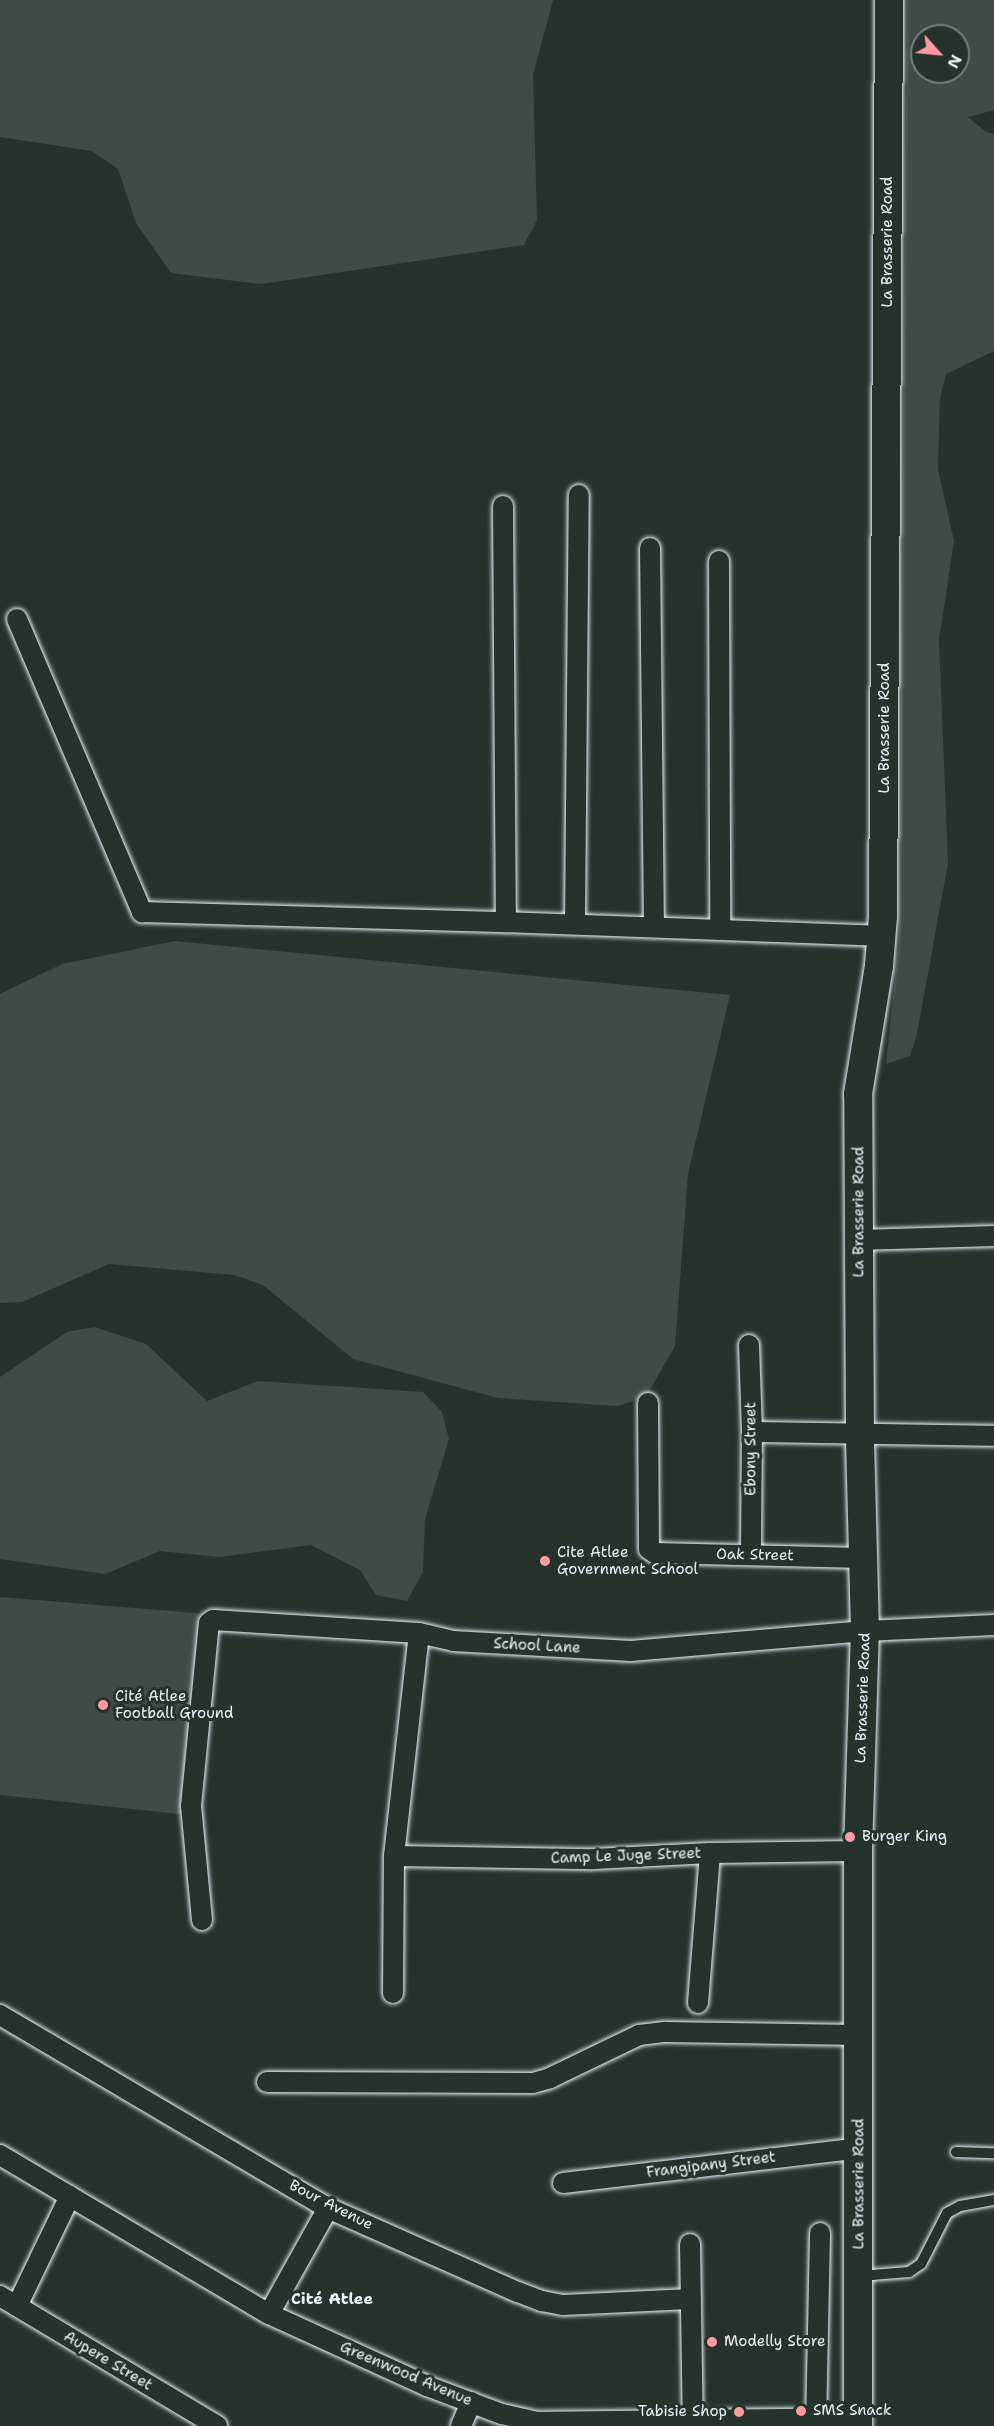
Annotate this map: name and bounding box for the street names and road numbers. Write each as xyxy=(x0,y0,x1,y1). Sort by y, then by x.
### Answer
street label: La Brasserie Road xyxy=(879,176,897,308)
street label: La Brasserie Road xyxy=(876,662,894,794)
street label: La Brasserie Road xyxy=(850,1146,868,1278)
street label: Ebony Street xyxy=(742,1402,760,1496)
street label: Oak Street xyxy=(716,1545,794,1565)
street label: La Brasserie Road xyxy=(852,1632,874,1764)
street label: School Lane xyxy=(493,1635,581,1657)
street label: Camp Le Juge Street xyxy=(550,1844,702,1868)
street label: La Brasserie Road xyxy=(850,2118,868,2250)
street label: Frangipany Street xyxy=(645,2148,777,2182)
street label: Bour Avenue xyxy=(286,2176,376,2234)
street label: Aupere Street xyxy=(60,2328,156,2394)
street label: Greenwood Avenue xyxy=(337,2338,475,2410)

